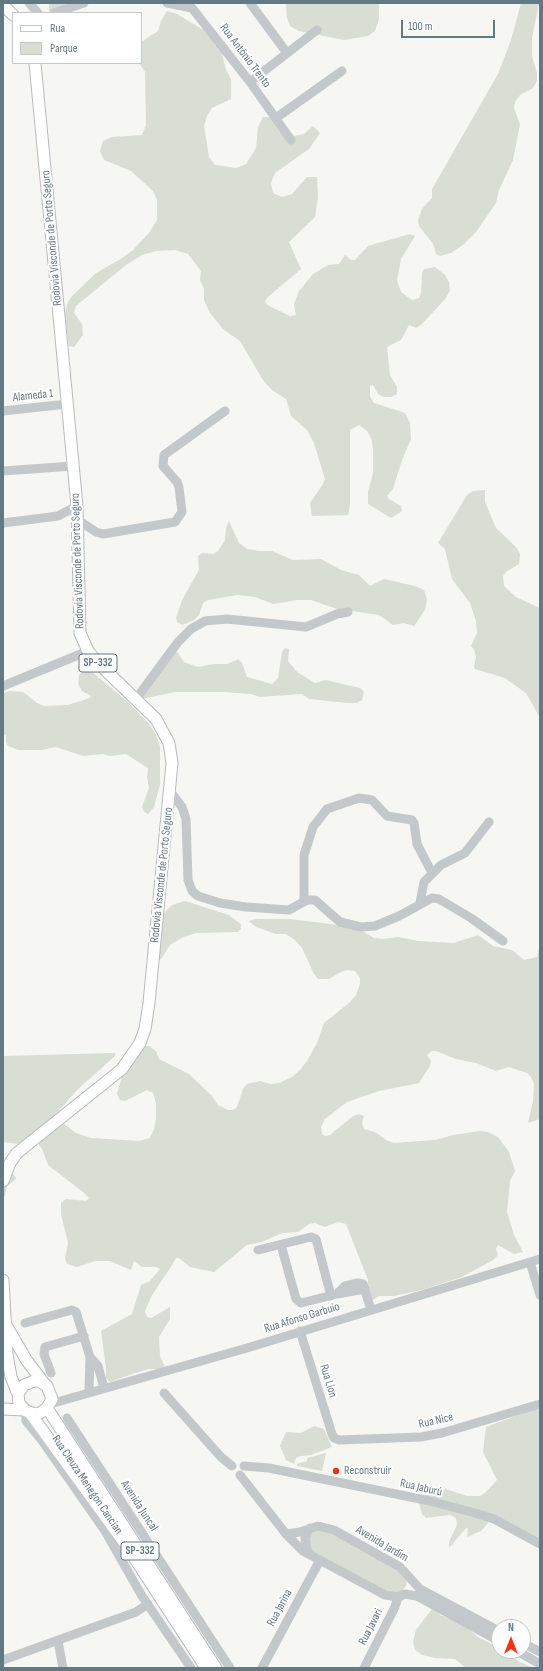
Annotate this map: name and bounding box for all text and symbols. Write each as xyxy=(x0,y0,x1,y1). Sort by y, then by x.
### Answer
legend xyxy=(12,12,142,64)
scale bar xyxy=(403,12,497,38)
text: 100 m xyxy=(408,19,433,34)
text: Rua xyxy=(50,21,65,36)
street label: Rua Antônio Trento xyxy=(216,21,274,91)
text: Parque xyxy=(50,41,78,56)
street label: Rodovia Visconde de Porto Seguro xyxy=(39,170,65,306)
street label: Alameda 1 xyxy=(12,387,54,405)
street label: Rodovia Visconde de Porto Seguro xyxy=(68,493,88,629)
road number: SP-332 xyxy=(79,654,117,672)
street label: Rodovia Visconde de Porto Seguro xyxy=(148,807,176,943)
street label: Rua Afonso Garbuio xyxy=(263,1300,341,1336)
street label: Rua Lion xyxy=(316,1363,340,1399)
street label: Rua Nice xyxy=(417,1410,455,1432)
street label: Rua Cleuza Menegon Cancian xyxy=(48,1433,126,1537)
place label: Reconstruir xyxy=(344,1464,391,1478)
marker: Reconstruir xyxy=(331,1466,341,1476)
street label: Rua Jaburú xyxy=(399,1476,443,1500)
street label: Avenida Juncal xyxy=(117,1478,161,1534)
street label: Avenida Jardim xyxy=(353,1523,411,1565)
road number: SP-332 xyxy=(121,1542,159,1560)
street label: Rua Jarina xyxy=(264,1587,296,1629)
street label: Rua Javari xyxy=(356,1606,386,1648)
north arrow xyxy=(491,1619,531,1659)
text: N xyxy=(508,1621,514,1634)

